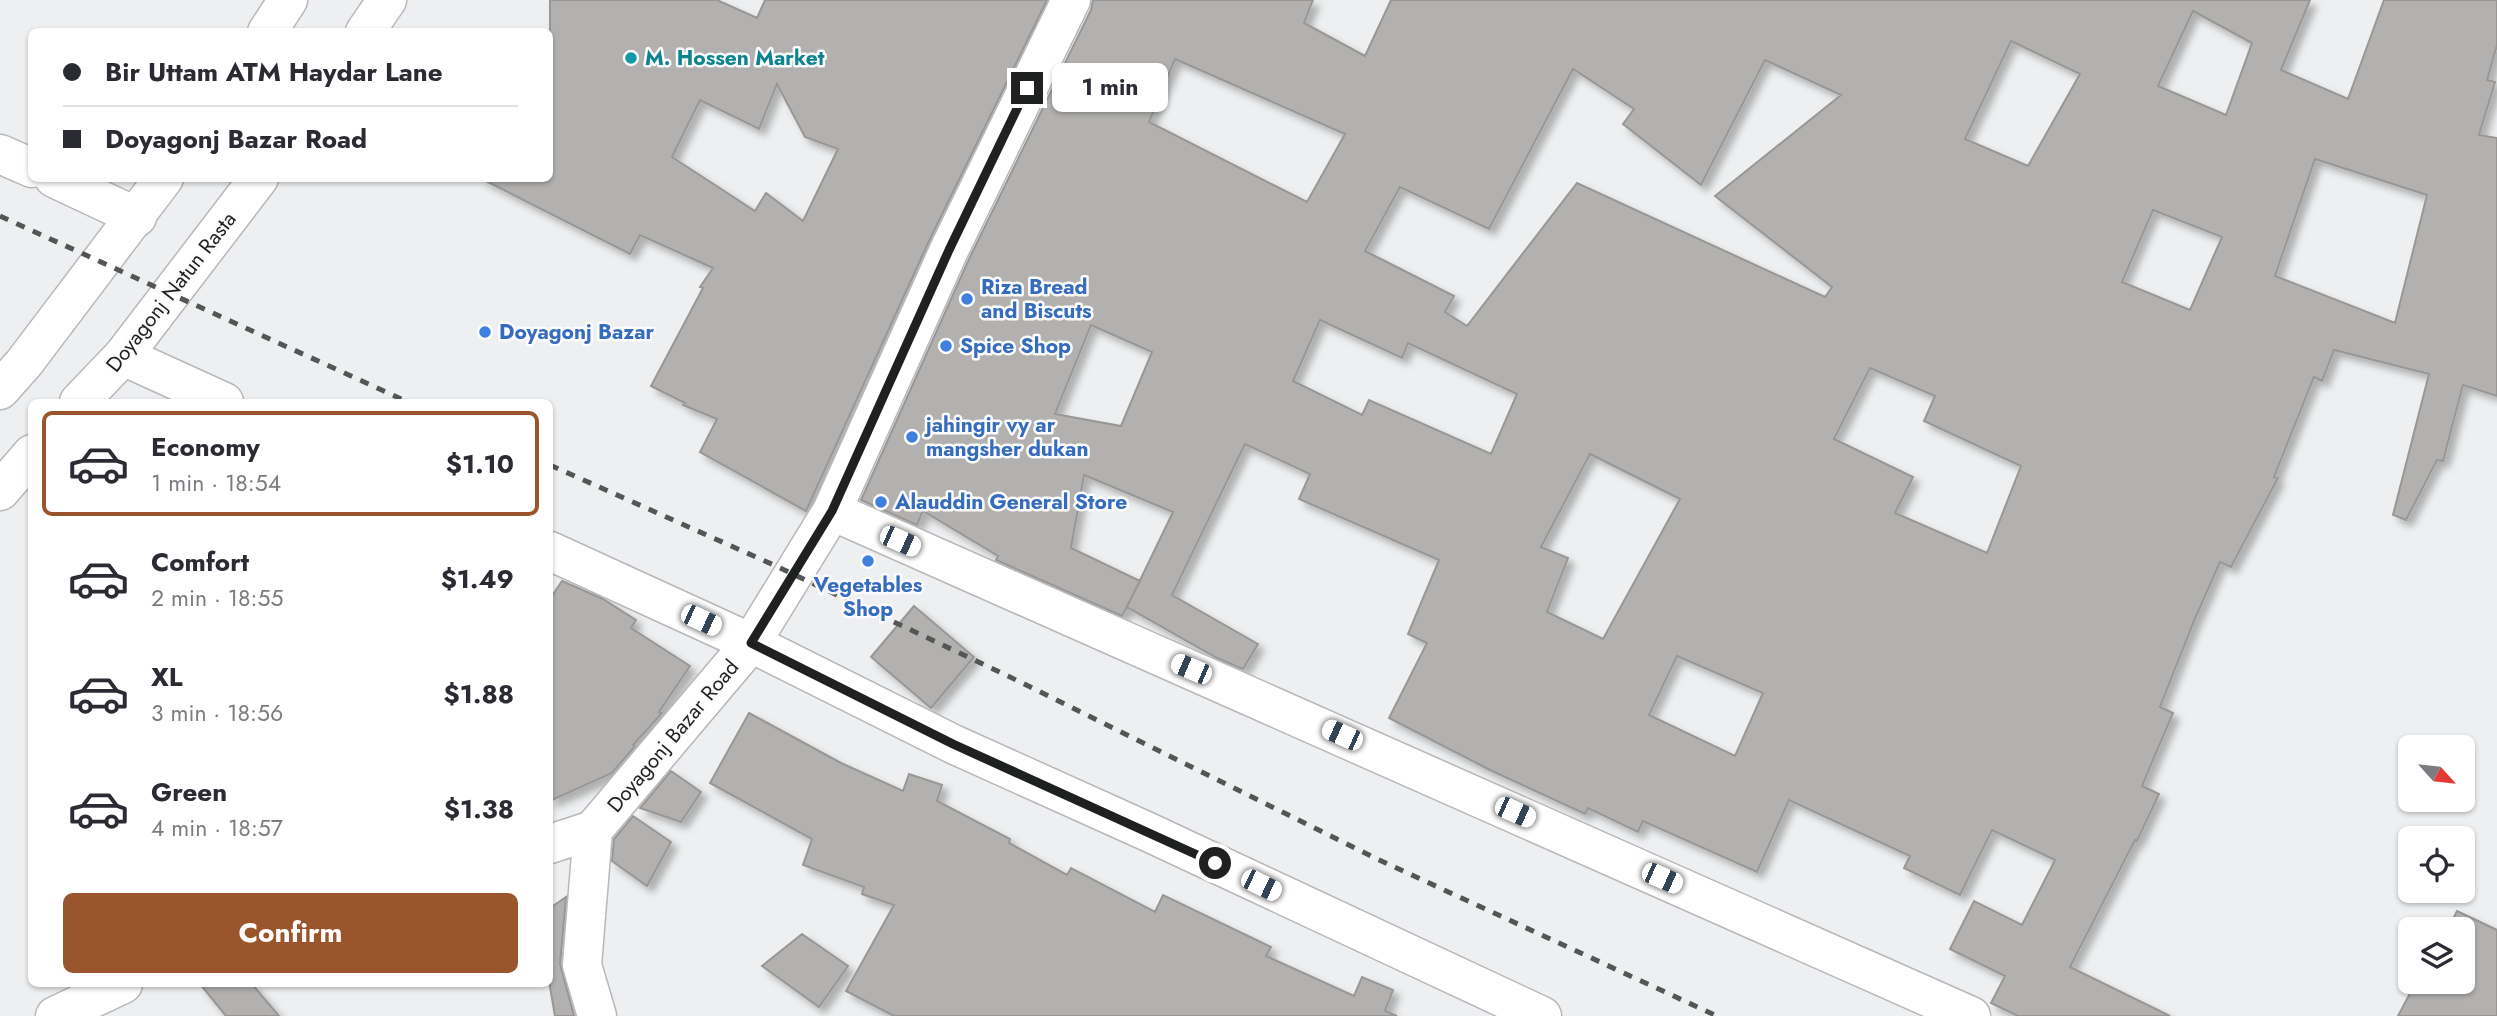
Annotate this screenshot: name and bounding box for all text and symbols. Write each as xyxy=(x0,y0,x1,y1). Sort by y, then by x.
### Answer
place label: M. Hossen Market xyxy=(645,43,825,73)
marker: M. Hossen Market xyxy=(623,50,639,66)
text: Bir Uttam ATM Haydar Lane xyxy=(105,53,443,91)
callout: 1 min xyxy=(1052,64,1167,112)
text: 1 min xyxy=(1081,70,1139,104)
route end xyxy=(1011,72,1043,104)
text: Doyagonj Bazar Road xyxy=(105,120,367,158)
street label: Doyagonj Natun Rasta xyxy=(99,206,243,378)
place label: Riza Bread and Biscuts xyxy=(981,272,1092,326)
marker: Riza Bread and Biscuts xyxy=(959,291,975,307)
place label: Doyagonj Bazar xyxy=(499,317,655,347)
marker: Doyagonj Bazar xyxy=(477,324,493,340)
place label: Spice Shop xyxy=(960,331,1071,361)
marker: Spice Shop xyxy=(938,338,954,354)
place label: jahingir vy ar mangsher dukan xyxy=(924,410,1088,464)
text: Economy xyxy=(151,428,260,466)
marker: jahingir vy ar mangsher dukan xyxy=(904,429,920,445)
icon: car xyxy=(67,432,130,495)
text: $1.10 xyxy=(446,445,514,483)
text: 1 min · 18:54 xyxy=(151,466,281,500)
place label: Alauddin General Store xyxy=(894,487,1127,517)
marker: Alauddin General Store xyxy=(873,494,889,510)
car xyxy=(877,523,924,559)
text: Comfort xyxy=(151,543,249,581)
icon: car xyxy=(67,547,130,610)
marker: Vegetables Shop xyxy=(860,553,876,569)
text: $1.49 xyxy=(441,560,514,598)
place label: Vegetables Shop xyxy=(813,570,923,624)
text: 2 min · 18:55 xyxy=(151,581,283,615)
car xyxy=(678,602,725,638)
car xyxy=(1168,651,1215,687)
street label: Doyagonj Bazar Road xyxy=(600,653,746,819)
text: XL xyxy=(151,658,183,696)
icon: car xyxy=(67,662,130,725)
text: $1.88 xyxy=(444,675,514,713)
text: 3 min · 18:56 xyxy=(151,696,283,730)
car xyxy=(1319,717,1366,753)
north arrow xyxy=(2398,735,2474,812)
map controls xyxy=(2398,735,2475,994)
text: Green xyxy=(151,773,227,811)
icon: car xyxy=(67,777,130,840)
text: $1.38 xyxy=(444,790,514,828)
car xyxy=(1492,794,1539,830)
text: 4 min · 18:57 xyxy=(151,811,283,845)
button: locate xyxy=(2398,826,2475,903)
route start xyxy=(1199,847,1231,879)
car xyxy=(1639,860,1686,896)
car xyxy=(1238,866,1285,904)
button: Confirm xyxy=(63,893,518,973)
button: layers xyxy=(2398,917,2475,994)

